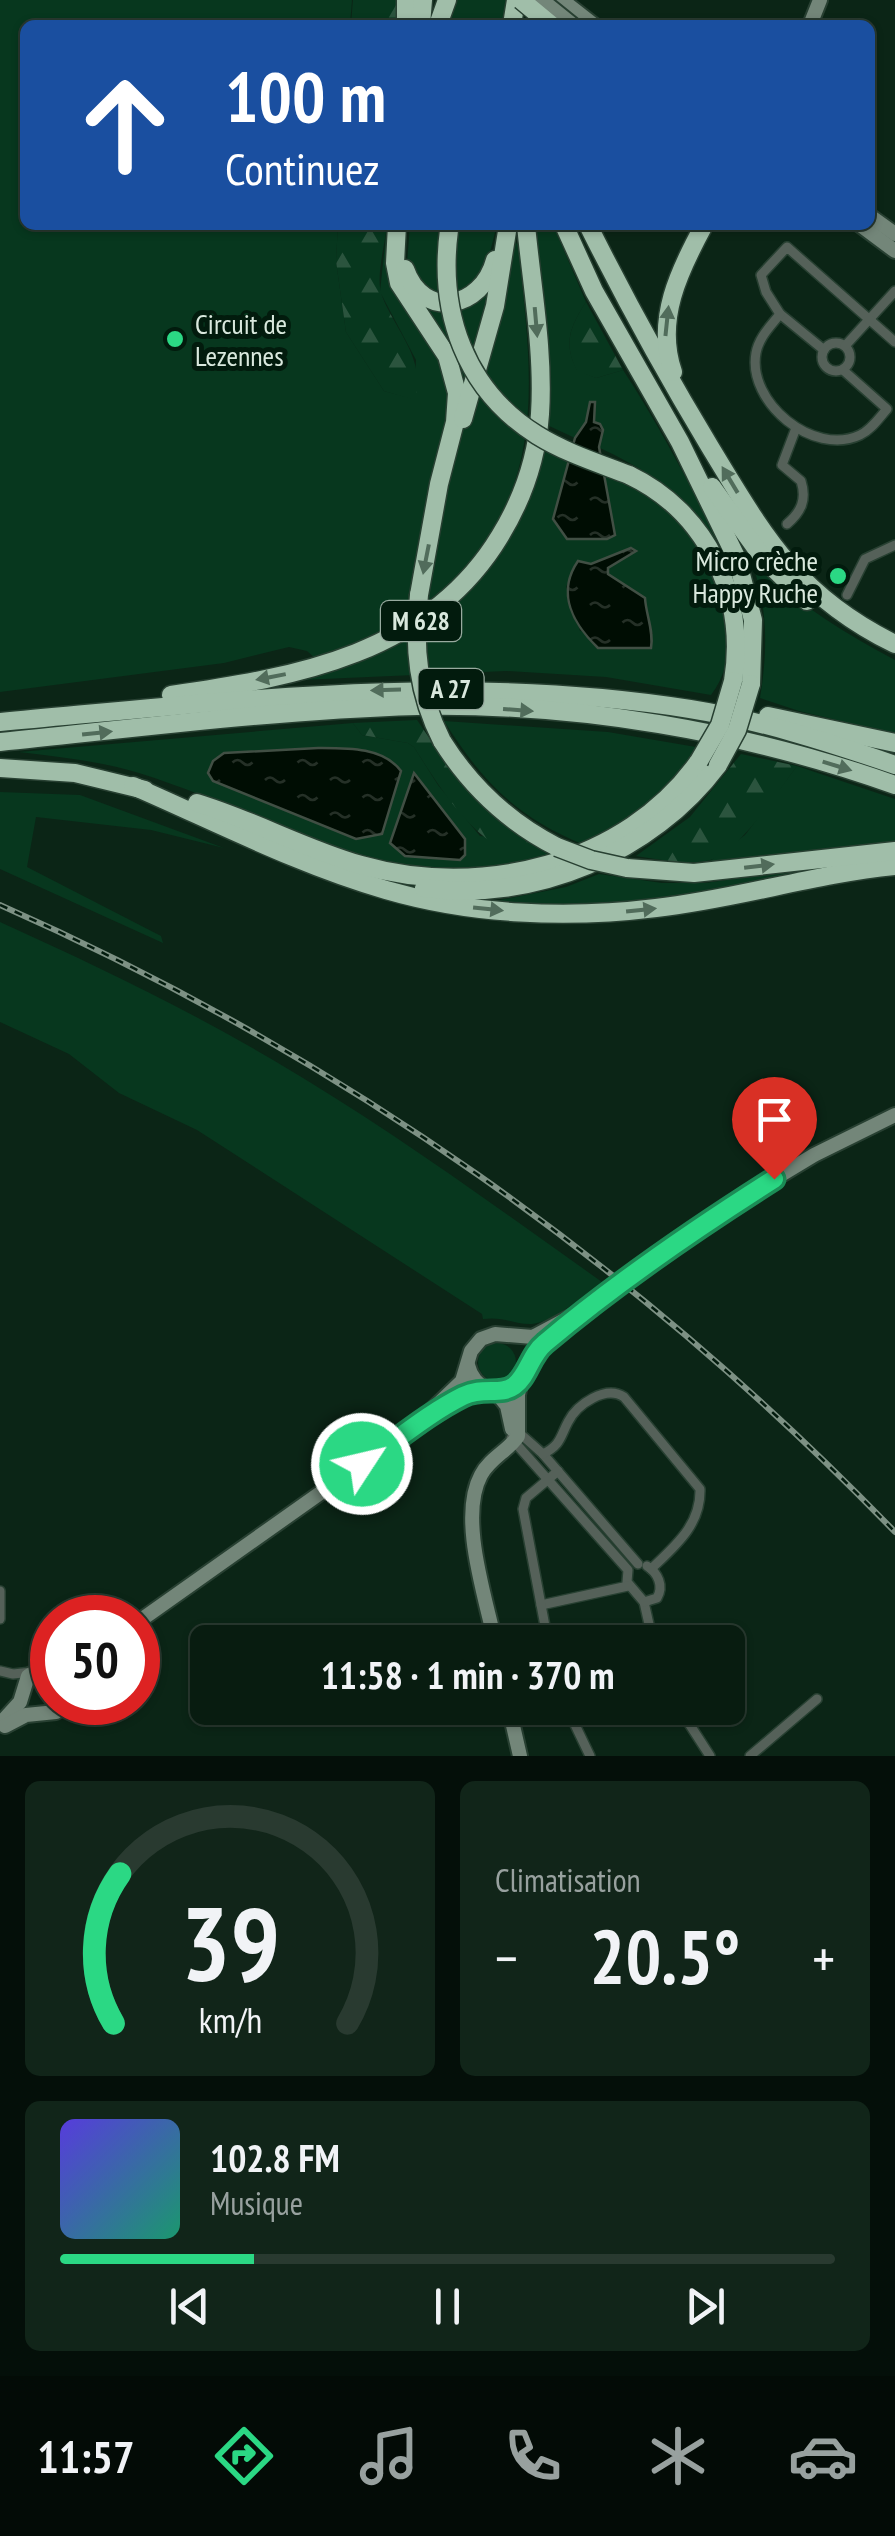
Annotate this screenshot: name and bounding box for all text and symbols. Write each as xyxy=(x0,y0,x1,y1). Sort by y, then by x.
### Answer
text: 100 m xyxy=(225,51,386,141)
icon: ahead xyxy=(60,60,190,190)
text: Continuez xyxy=(225,139,379,197)
place label: Circuit de Lezennes xyxy=(195,305,287,374)
one-way arrow xyxy=(659,305,675,337)
one-way arrow xyxy=(528,307,544,338)
marker: Circuit de Lezennes xyxy=(164,328,186,350)
one-way arrow xyxy=(721,466,739,494)
place label: Micro crèche Happy Ruche xyxy=(693,542,818,611)
one-way arrow xyxy=(417,544,433,575)
marker: Micro crèche Happy Ruche xyxy=(827,565,849,587)
road number: M 628 xyxy=(381,601,461,641)
road number: A 27 xyxy=(418,669,484,709)
one-way arrow xyxy=(255,670,286,686)
one-way arrow xyxy=(370,682,402,698)
one-way arrow xyxy=(502,702,534,718)
one-way arrow xyxy=(82,724,113,740)
one-way arrow xyxy=(822,759,853,774)
one-way arrow xyxy=(743,858,775,874)
one-way arrow xyxy=(626,901,658,917)
one-way arrow xyxy=(473,902,505,918)
pin xyxy=(732,1077,817,1180)
icon: arrive xyxy=(747,1092,802,1147)
position arrow xyxy=(310,1412,414,1516)
speed limit sign: 50 xyxy=(30,1595,160,1725)
text: 11:58 · 1 min · 370 m xyxy=(321,1650,614,1699)
text: Climatisation xyxy=(495,1859,641,1901)
text: 39 xyxy=(180,1875,280,2010)
text: 20.5° xyxy=(590,1908,740,2005)
text: − xyxy=(495,1922,518,1993)
text: + xyxy=(812,1922,835,1993)
text: km/h xyxy=(198,1997,262,2043)
text: 102.8 FM xyxy=(210,2133,340,2182)
text: Musique xyxy=(210,2182,303,2224)
icon: previous xyxy=(162,2279,217,2334)
icon: pause xyxy=(420,2279,475,2334)
icon: next xyxy=(678,2279,733,2334)
icon: directions xyxy=(209,2421,279,2491)
icon: music xyxy=(354,2421,424,2491)
icon: phone xyxy=(498,2421,568,2491)
icon: climate xyxy=(643,2421,713,2491)
icon: car xyxy=(788,2421,858,2491)
text: 11:57 xyxy=(37,2427,135,2485)

